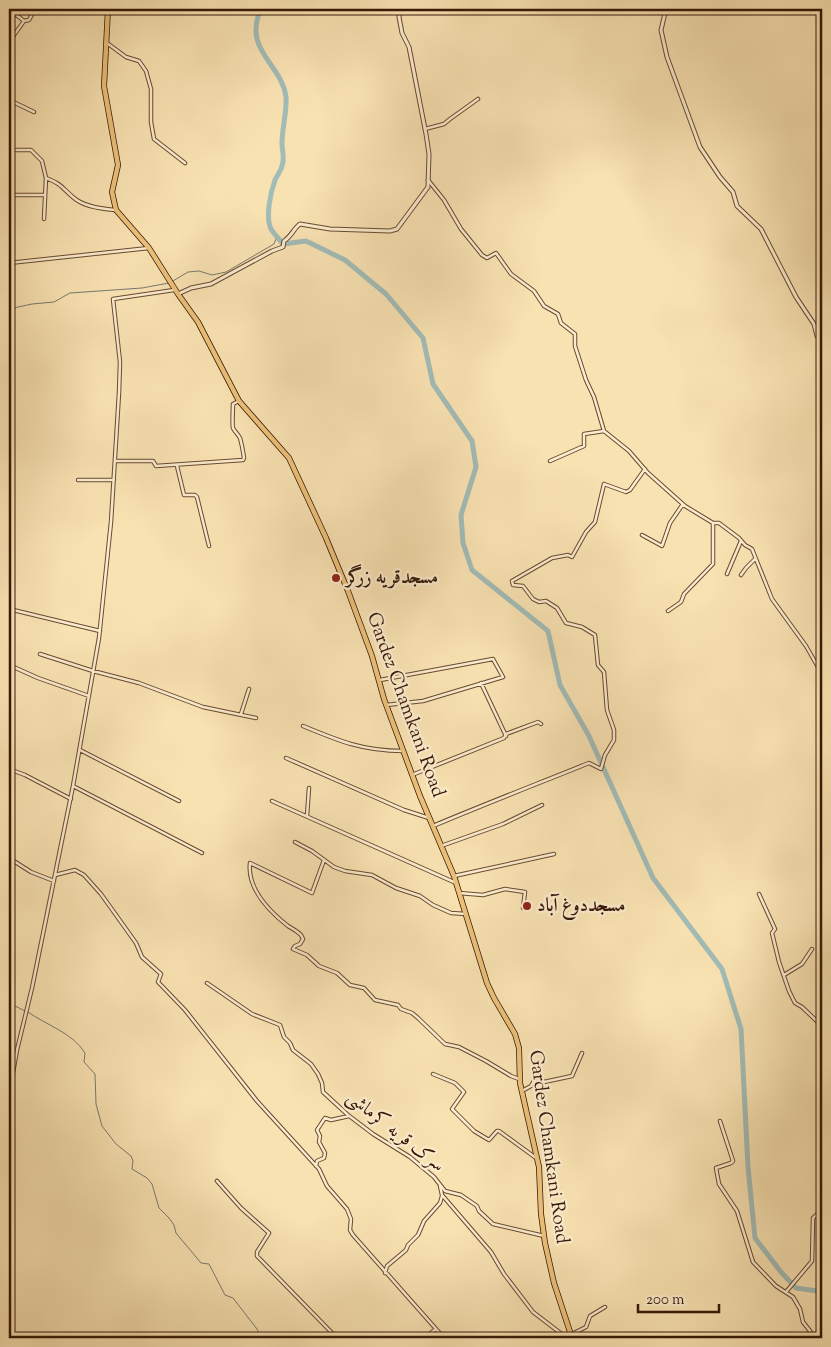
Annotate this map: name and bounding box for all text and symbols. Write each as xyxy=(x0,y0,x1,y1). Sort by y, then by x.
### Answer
place label: مسجدقریه زرگر xyxy=(344,564,438,592)
marker: مسجدقریه زرگر xyxy=(330,572,342,584)
street label: Gardez Chamkani Road xyxy=(359,609,451,802)
place label: مسجددوغ آباد xyxy=(537,893,625,920)
marker: مسجددوغ آباد xyxy=(521,900,533,912)
street label: Gardez Chamkani Road xyxy=(521,1048,575,1246)
street label: سرک قریه کرماشی xyxy=(340,1085,450,1179)
scale bar xyxy=(638,1282,720,1314)
text: 200 m xyxy=(646,1290,685,1311)

